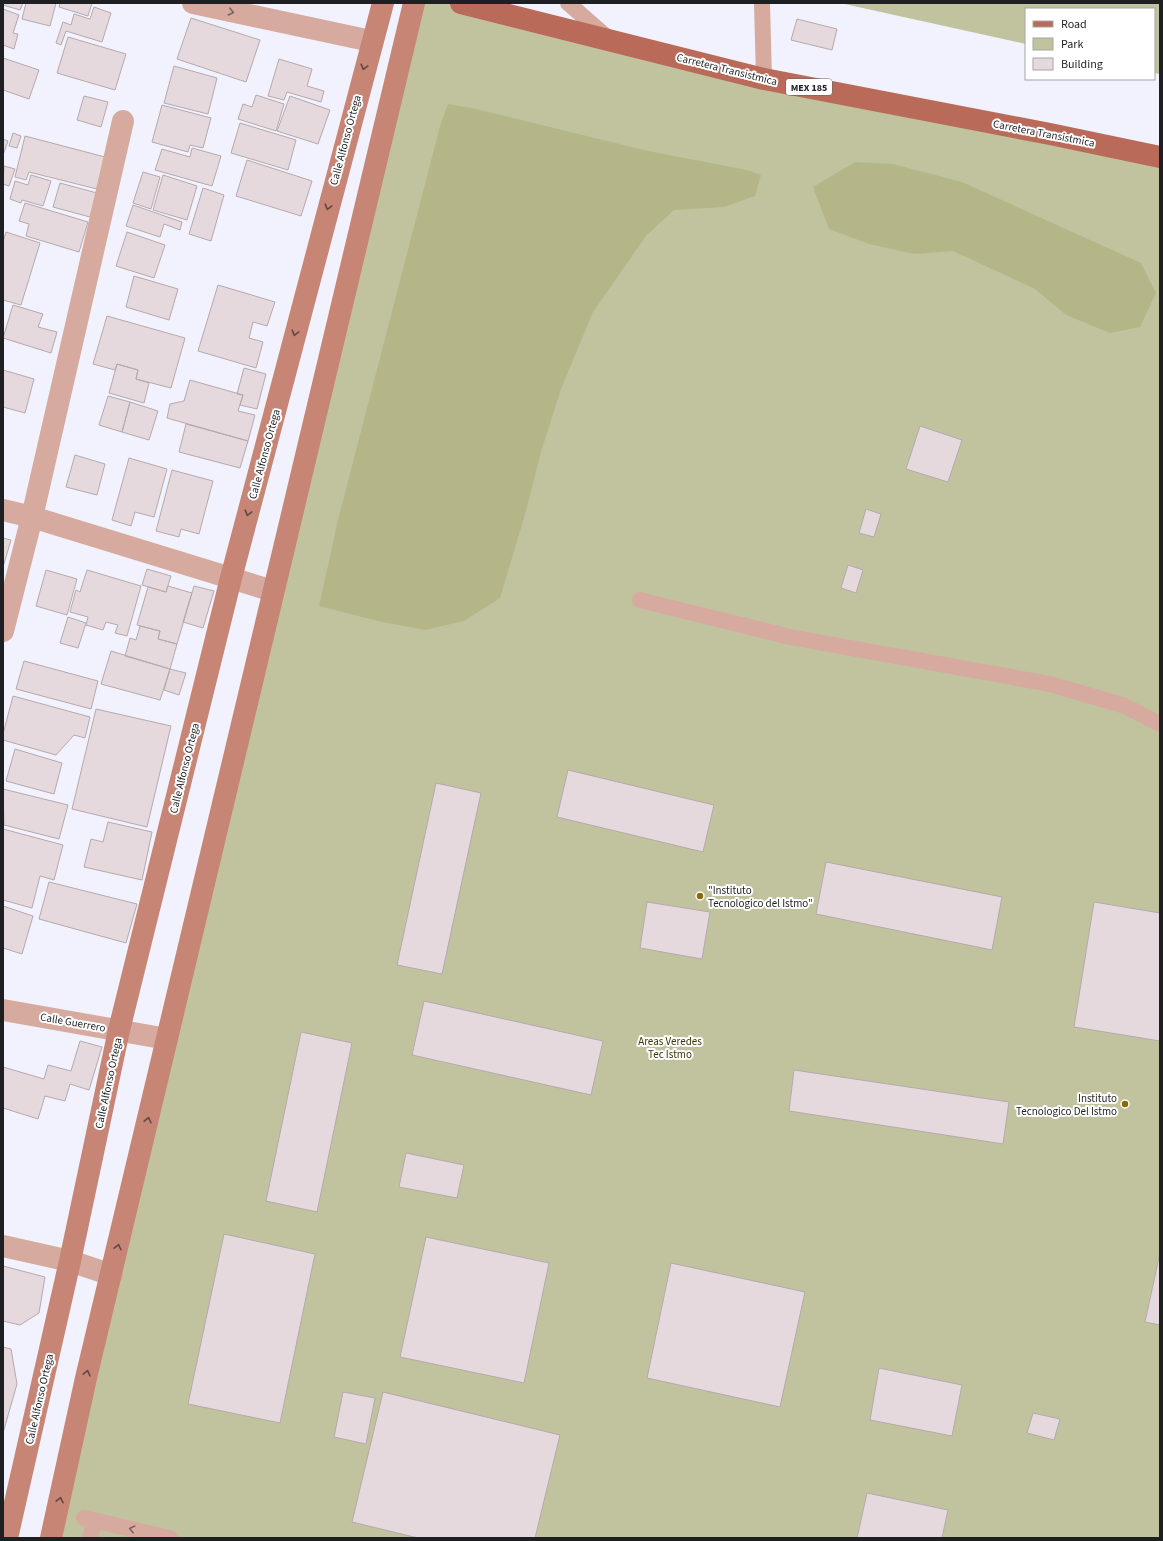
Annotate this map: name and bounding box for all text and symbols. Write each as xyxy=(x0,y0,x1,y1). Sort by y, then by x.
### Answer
one-way arrow xyxy=(228,7,235,16)
legend xyxy=(1025,8,1155,80)
text: Road xyxy=(1061,16,1087,33)
text: Park xyxy=(1061,36,1083,53)
street label: Carretera Transistmica xyxy=(675,50,779,89)
text: Building xyxy=(1061,56,1103,73)
one-way arrow xyxy=(361,64,369,71)
road number: MEX 185 xyxy=(786,79,832,95)
street label: Calle Alfonso Ortega xyxy=(326,93,365,187)
street label: Carretera Transistmica xyxy=(992,116,1096,151)
one-way arrow xyxy=(324,203,333,210)
one-way arrow xyxy=(291,329,300,336)
street label: Calle Alfonso Ortega xyxy=(245,407,284,501)
one-way arrow xyxy=(244,509,253,516)
street label: Calle Alfonso Ortega xyxy=(166,721,203,815)
place label: "Instituto Tecnologico del Istmo" xyxy=(708,883,813,911)
marker: "Instituto Tecnologico del Istmo" xyxy=(695,891,705,901)
street label: Calle Guerrero xyxy=(39,1009,107,1036)
park label: Areas Veredes Tec Istmo xyxy=(638,1034,702,1062)
street label: Calle Alfonso Ortega xyxy=(92,1036,125,1130)
place label: Instituto Tecnologico Del Istmo xyxy=(1016,1091,1117,1119)
marker: Instituto Tecnologico Del Istmo xyxy=(1120,1099,1130,1109)
one-way arrow xyxy=(143,1117,152,1124)
one-way arrow xyxy=(114,1244,122,1250)
street label: Calle Alfonso Ortega xyxy=(22,1352,57,1446)
one-way arrow xyxy=(82,1370,91,1377)
one-way arrow xyxy=(56,1497,64,1503)
one-way arrow xyxy=(129,1526,135,1534)

